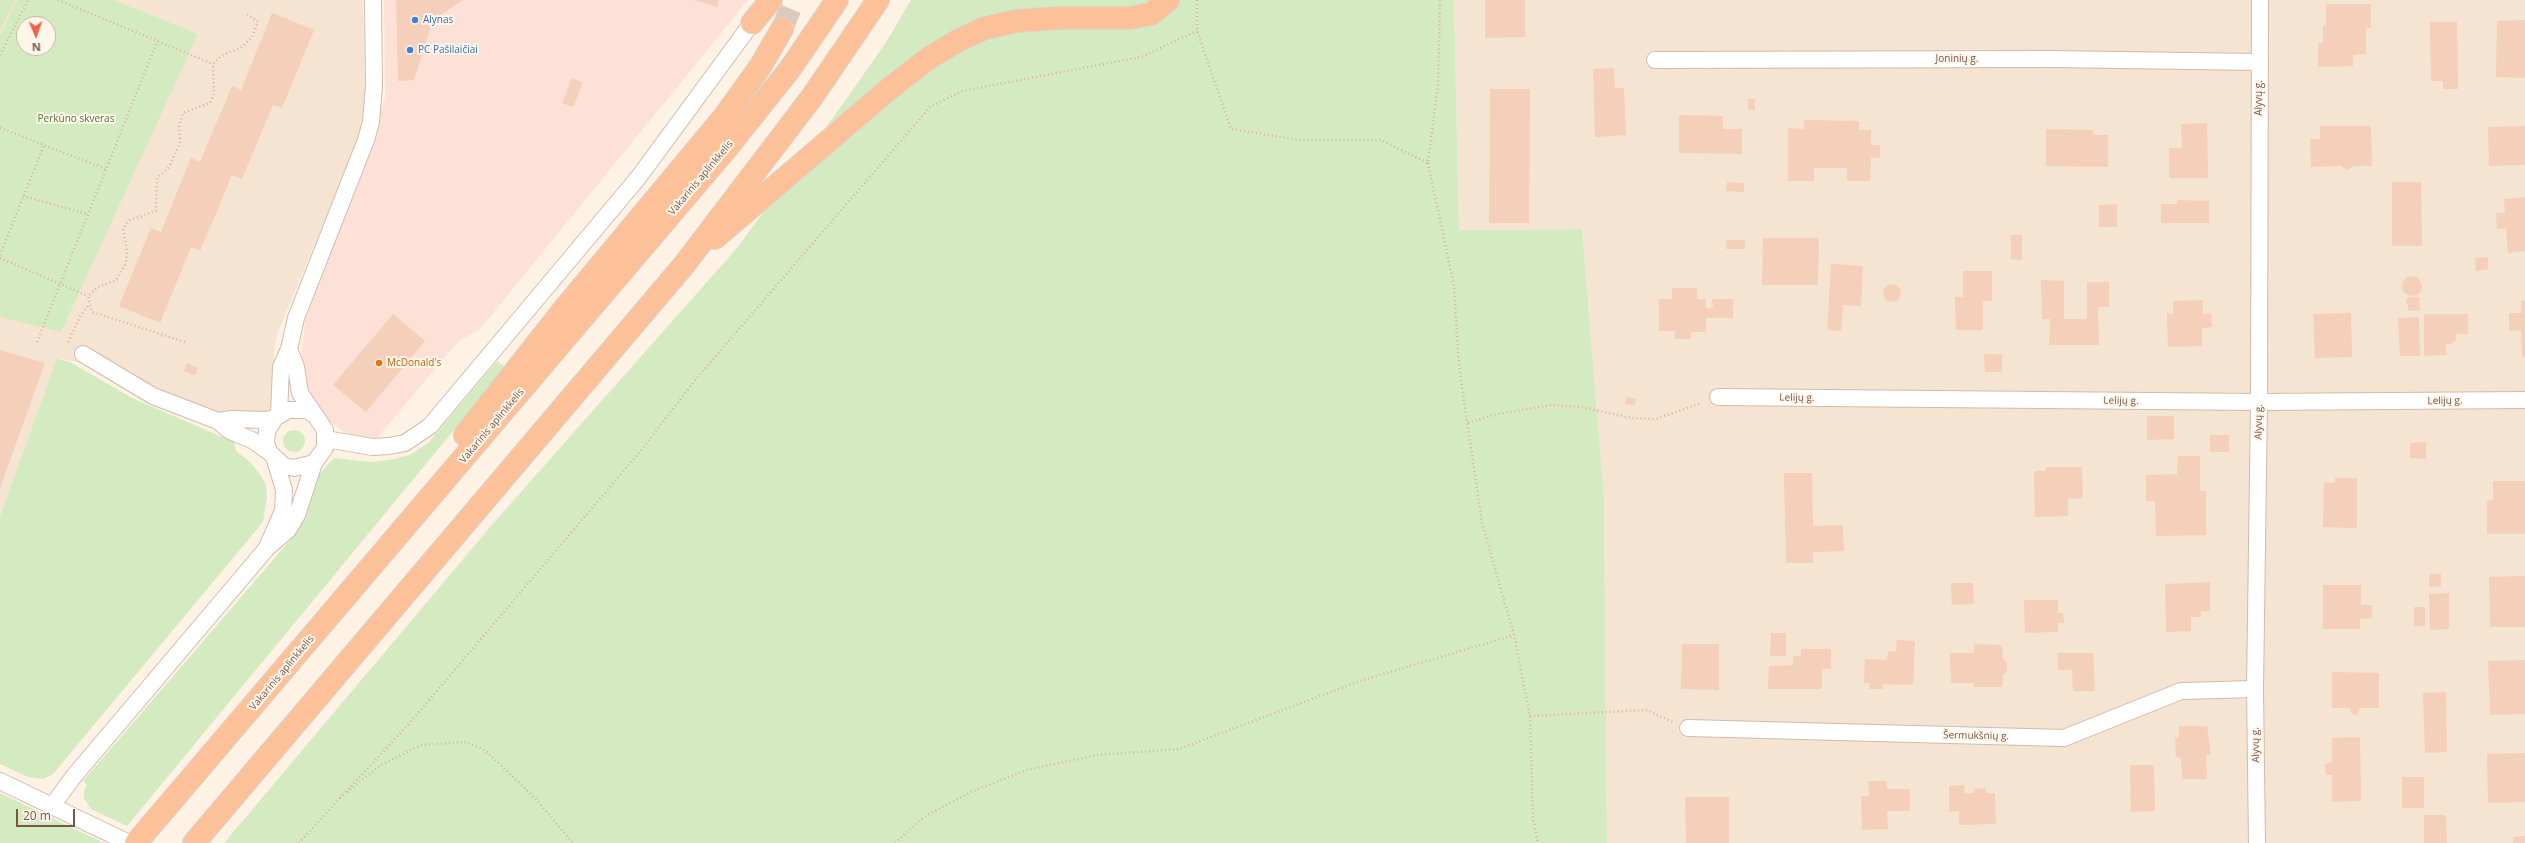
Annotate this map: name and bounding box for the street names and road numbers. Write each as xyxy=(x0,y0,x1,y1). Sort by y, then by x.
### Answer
street label: Joninių g. xyxy=(1936,53,1978,65)
street label: Alyvų g. xyxy=(2253,80,2265,116)
street label: Vakarinis aplinkkelis xyxy=(666,138,736,218)
street label: Vakarinis aplinkkelis xyxy=(457,386,527,466)
street label: Lelijų g. xyxy=(1779,392,1815,404)
street label: Lelijų g. xyxy=(2103,395,2139,407)
street label: Lelijų g. xyxy=(2427,395,2463,407)
street label: Alyvų g. xyxy=(2253,404,2265,440)
street label: Vakarinis aplinkkelis xyxy=(247,633,317,713)
street label: Alyvų g. xyxy=(2250,727,2262,763)
street label: Šermukšnių g. xyxy=(1943,729,2009,743)

